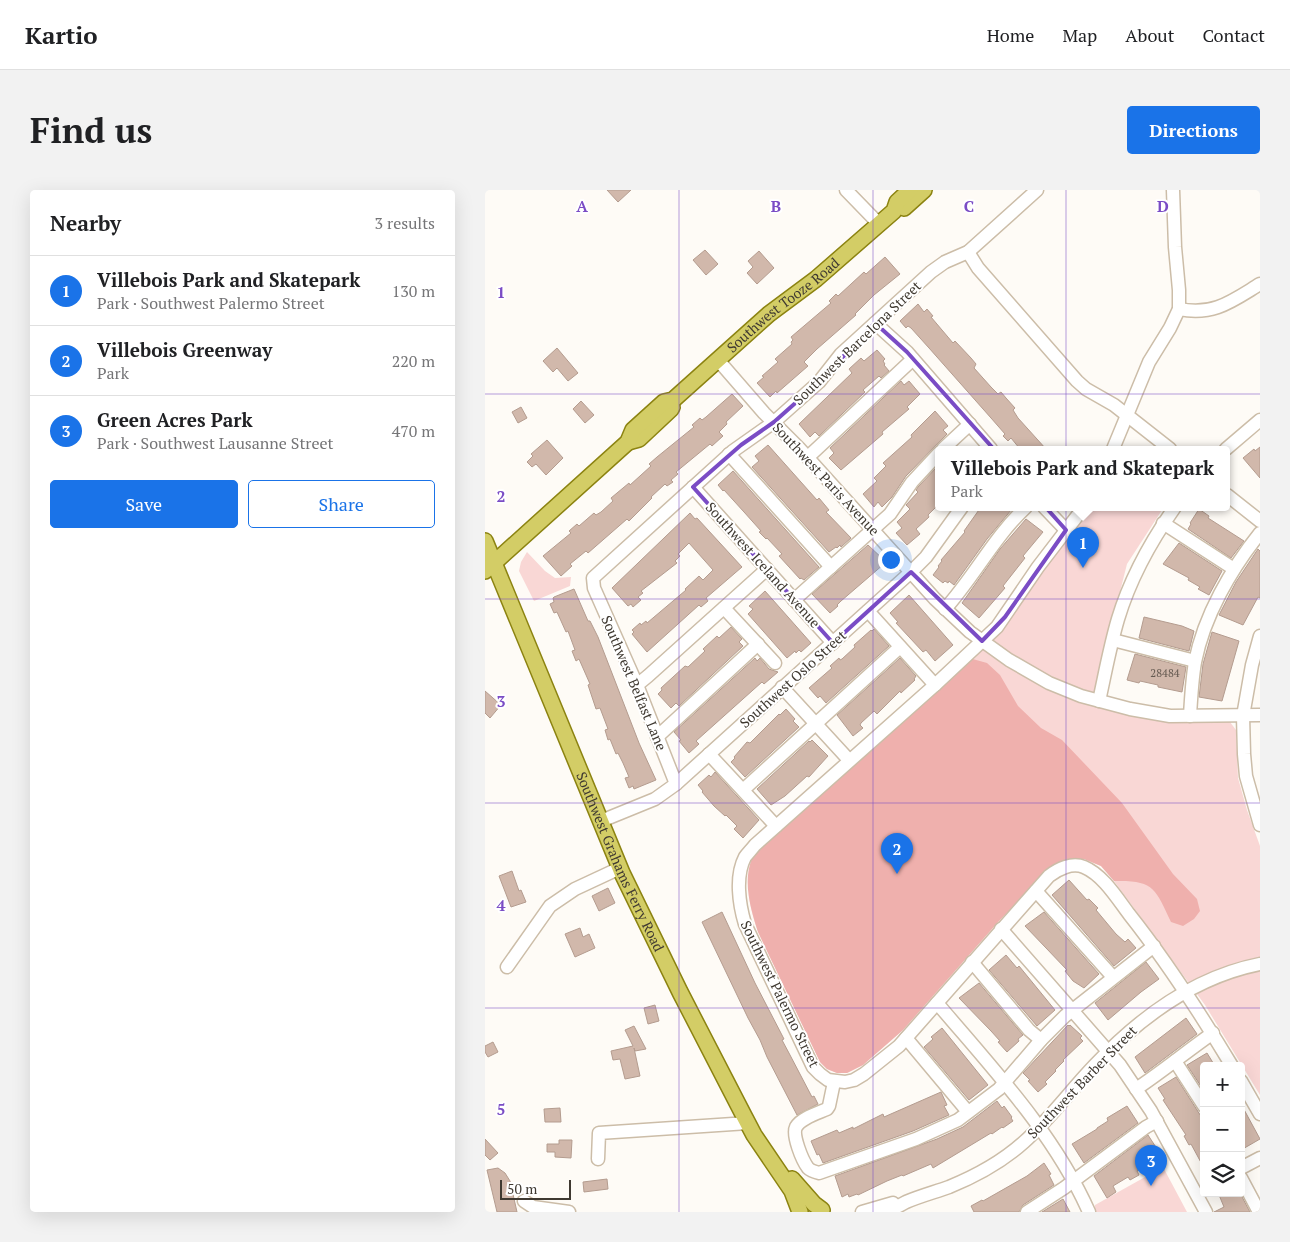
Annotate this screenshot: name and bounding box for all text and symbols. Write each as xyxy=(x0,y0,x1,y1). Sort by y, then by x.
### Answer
text: Kartio xyxy=(25,19,98,51)
text: Home xyxy=(987,23,1034,47)
text: Map xyxy=(1062,23,1097,47)
text: About xyxy=(1125,23,1174,47)
text: Contact xyxy=(1202,23,1265,47)
button: Directions xyxy=(1127,106,1260,154)
text: Find us xyxy=(30,107,152,153)
text: A xyxy=(576,195,588,217)
text: B xyxy=(771,195,781,217)
text: C xyxy=(964,195,974,217)
text: D xyxy=(1157,195,1169,217)
text: Nearby xyxy=(50,209,121,237)
text: 3 results xyxy=(375,212,435,234)
street label: Southwest Tooze Road xyxy=(723,253,843,356)
text: Villebois Park and Skatepark xyxy=(97,267,360,292)
street label: Southwest Barcelona Street xyxy=(789,276,925,409)
text: 1 xyxy=(61,280,71,302)
text: 130 m xyxy=(392,280,435,302)
text: 1 xyxy=(496,281,506,303)
text: Park · Southwest Palermo Street xyxy=(97,292,325,314)
text: Villebois Greenway xyxy=(97,337,272,362)
text: 2 xyxy=(61,350,71,372)
text: 220 m xyxy=(392,350,435,372)
text: Park xyxy=(97,362,129,384)
text: Green Acres Park xyxy=(97,407,253,432)
street label: Southwest Paris Avenue xyxy=(769,418,884,539)
text: 3 xyxy=(61,420,71,442)
text: 470 m xyxy=(392,420,435,442)
text: Park · Southwest Lausanne Street xyxy=(97,432,334,454)
popup xyxy=(935,446,1230,511)
text: Villebois Park and Skatepark xyxy=(951,455,1214,480)
button: Save xyxy=(50,480,238,528)
button: Share xyxy=(248,480,435,528)
text: Park xyxy=(951,480,983,502)
text: 2 xyxy=(496,485,506,507)
street label: Southwest Iceland Avenue xyxy=(702,498,825,632)
pin: 1 xyxy=(1067,527,1099,568)
your location xyxy=(878,547,904,573)
street label: Southwest Belfast Lane xyxy=(597,612,672,753)
street label: Southwest Oslo Street xyxy=(735,625,851,732)
house number: 28484 xyxy=(1150,666,1180,680)
text: 3 xyxy=(496,690,506,712)
street label: Southwest Grahams Ferry Road xyxy=(572,769,669,955)
pin: 2 xyxy=(881,833,913,874)
text: 4 xyxy=(496,894,506,916)
street label: Southwest Palermo Street xyxy=(737,917,825,1071)
street label: Southwest Barber Street xyxy=(1023,1020,1141,1142)
map controls xyxy=(1200,1062,1245,1197)
button: + xyxy=(1200,1062,1245,1107)
text: 5 xyxy=(496,1098,506,1120)
button: − xyxy=(1200,1107,1245,1152)
pin: 3 xyxy=(1135,1145,1167,1186)
button: layers xyxy=(1200,1152,1245,1197)
scale bar xyxy=(500,1177,571,1200)
text: 50 m xyxy=(507,1179,537,1198)

